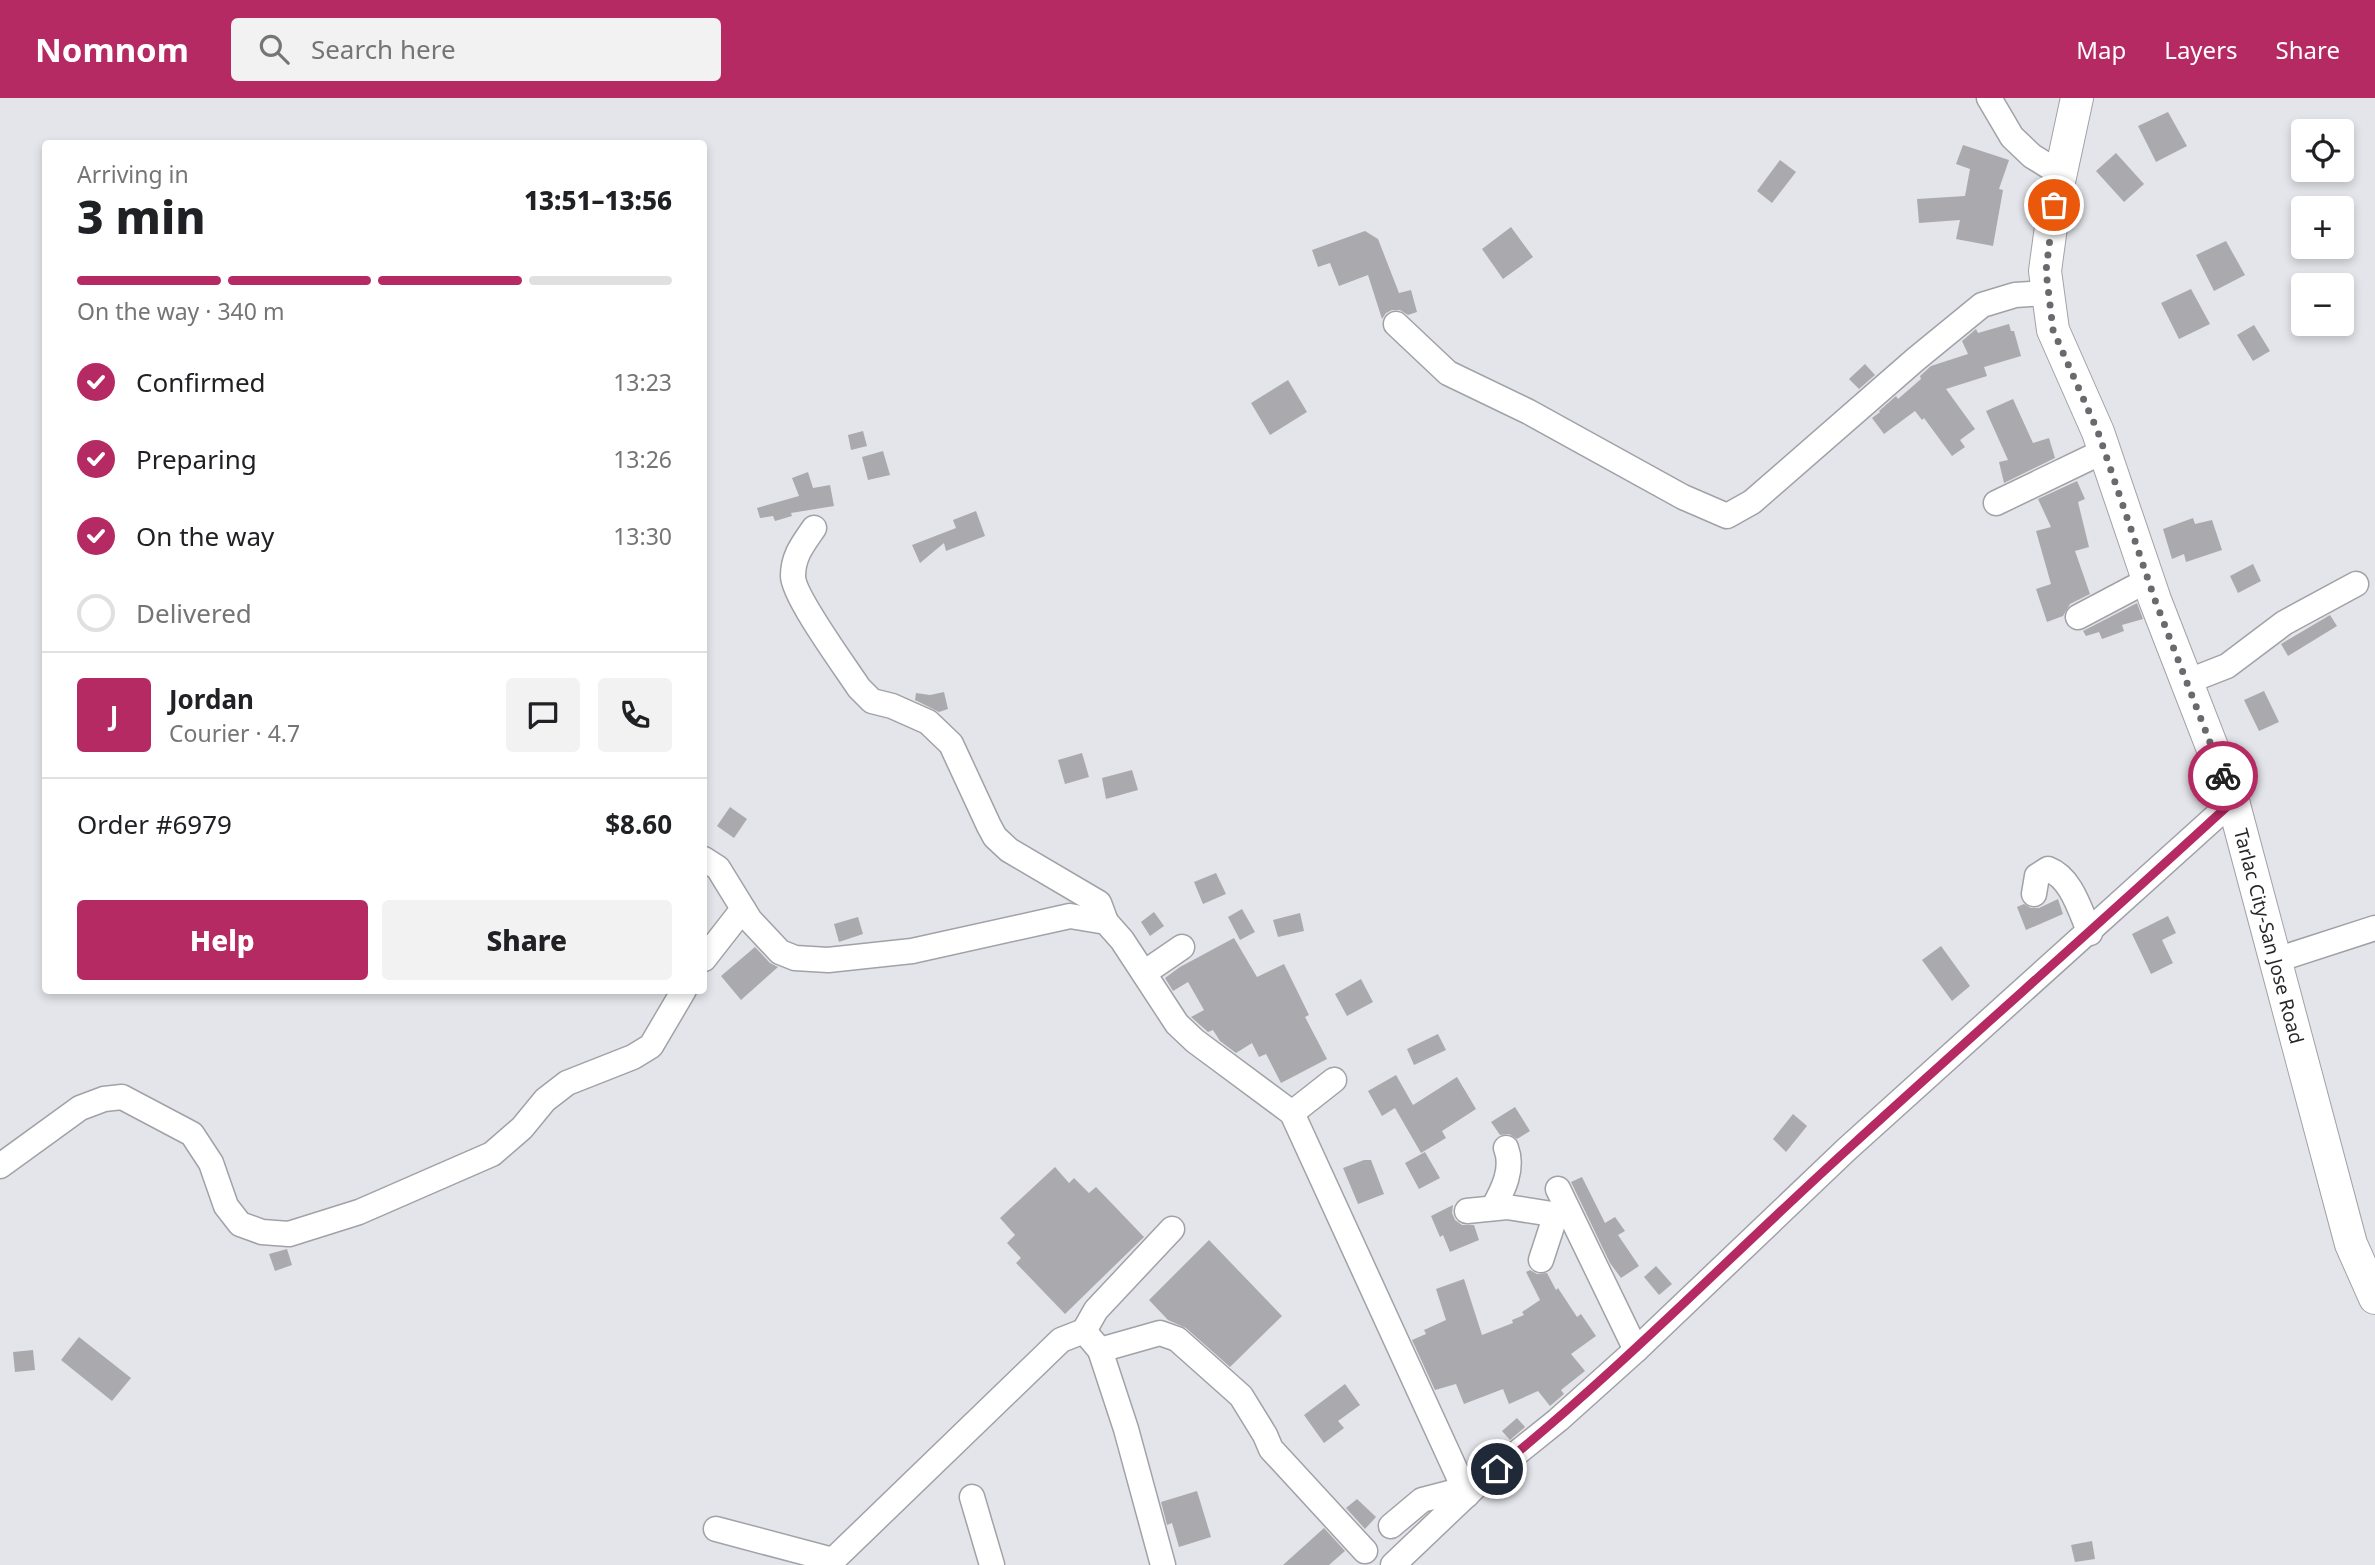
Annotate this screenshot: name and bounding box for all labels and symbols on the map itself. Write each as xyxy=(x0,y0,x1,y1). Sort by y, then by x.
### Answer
pin xyxy=(2024,175,2084,235)
courier xyxy=(2188,741,2258,811)
street label: Tarlac City-San Jose Road xyxy=(2228,826,2310,1047)
pin xyxy=(1467,1439,1527,1499)

